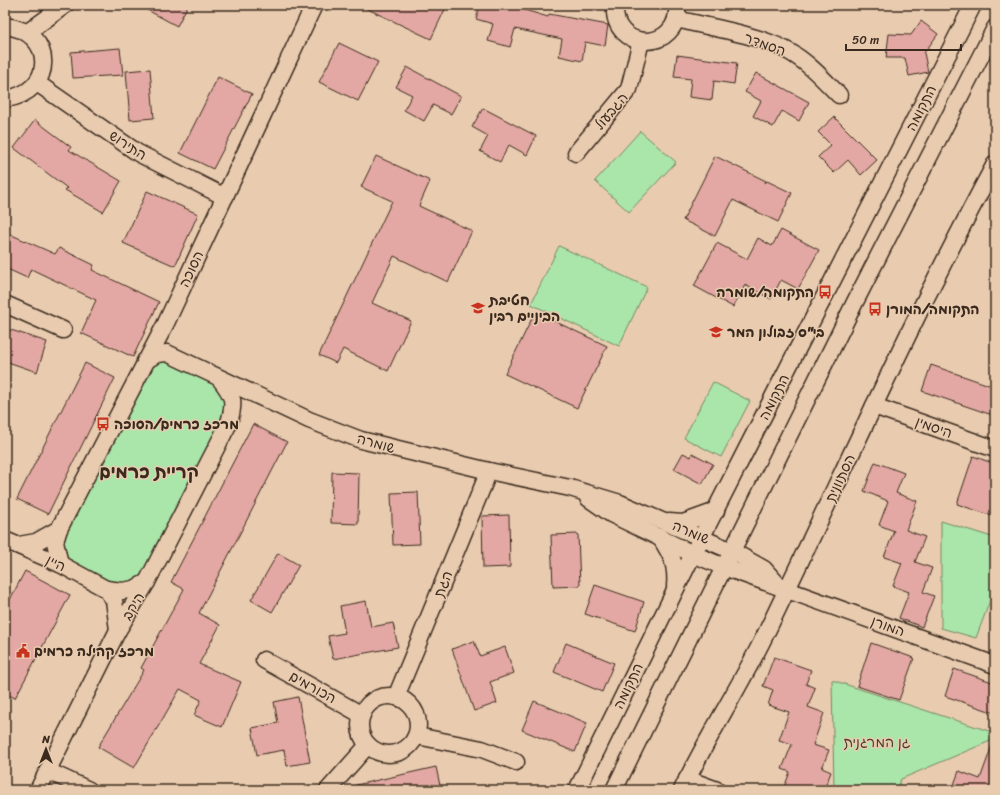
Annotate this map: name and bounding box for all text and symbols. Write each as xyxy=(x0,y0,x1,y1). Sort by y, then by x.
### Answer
street label: הסמדר xyxy=(740,25,789,64)
scale bar xyxy=(846,26,961,52)
text: 50 m xyxy=(852,29,879,51)
street label: התקומה xyxy=(899,81,944,136)
street label: הגבעול xyxy=(588,87,635,136)
street label: התירוש xyxy=(104,124,152,167)
street label: הסוכה xyxy=(172,246,211,292)
place label: התקומה/שומרה xyxy=(716,280,814,305)
bus stop icon: התקומה/שומרה xyxy=(817,284,833,300)
place label: חטיבת הביניים רבין xyxy=(488,288,560,329)
place label: התקומה/המורן xyxy=(886,297,979,322)
school or university icon: חטיבת הביניים רבין xyxy=(470,300,486,316)
bus stop icon: התקומה/המורן xyxy=(867,301,883,317)
place label: בי"ס זבולון המר xyxy=(727,320,825,345)
school or university icon: בי"ס זבולון המר xyxy=(708,324,724,340)
street label: התקומה xyxy=(752,370,797,425)
street label: היסמין xyxy=(912,409,956,446)
place label: מרכז כרמים/הסוכה xyxy=(114,412,239,437)
bus stop icon: מרכז כרמים/הסוכה xyxy=(95,416,111,432)
street label: שומרה xyxy=(354,426,398,461)
street label: הסתוונית xyxy=(818,450,863,507)
district label: קריית כרמים xyxy=(99,456,199,488)
street label: שומרה xyxy=(668,513,713,551)
street label: היין xyxy=(41,548,70,579)
street label: הגת xyxy=(427,567,460,601)
street label: היקב xyxy=(115,587,152,625)
street label: המורן xyxy=(867,609,908,644)
place label: מרכז קהילה כרמים xyxy=(34,639,154,664)
public building icon: מרכז קהילה כרמים xyxy=(15,643,31,659)
street label: התקומה xyxy=(606,659,651,714)
street label: הכורמים xyxy=(284,664,341,711)
north arrow xyxy=(26,729,66,769)
text: N xyxy=(41,730,50,749)
park label: גן המרגנית xyxy=(844,730,911,755)

